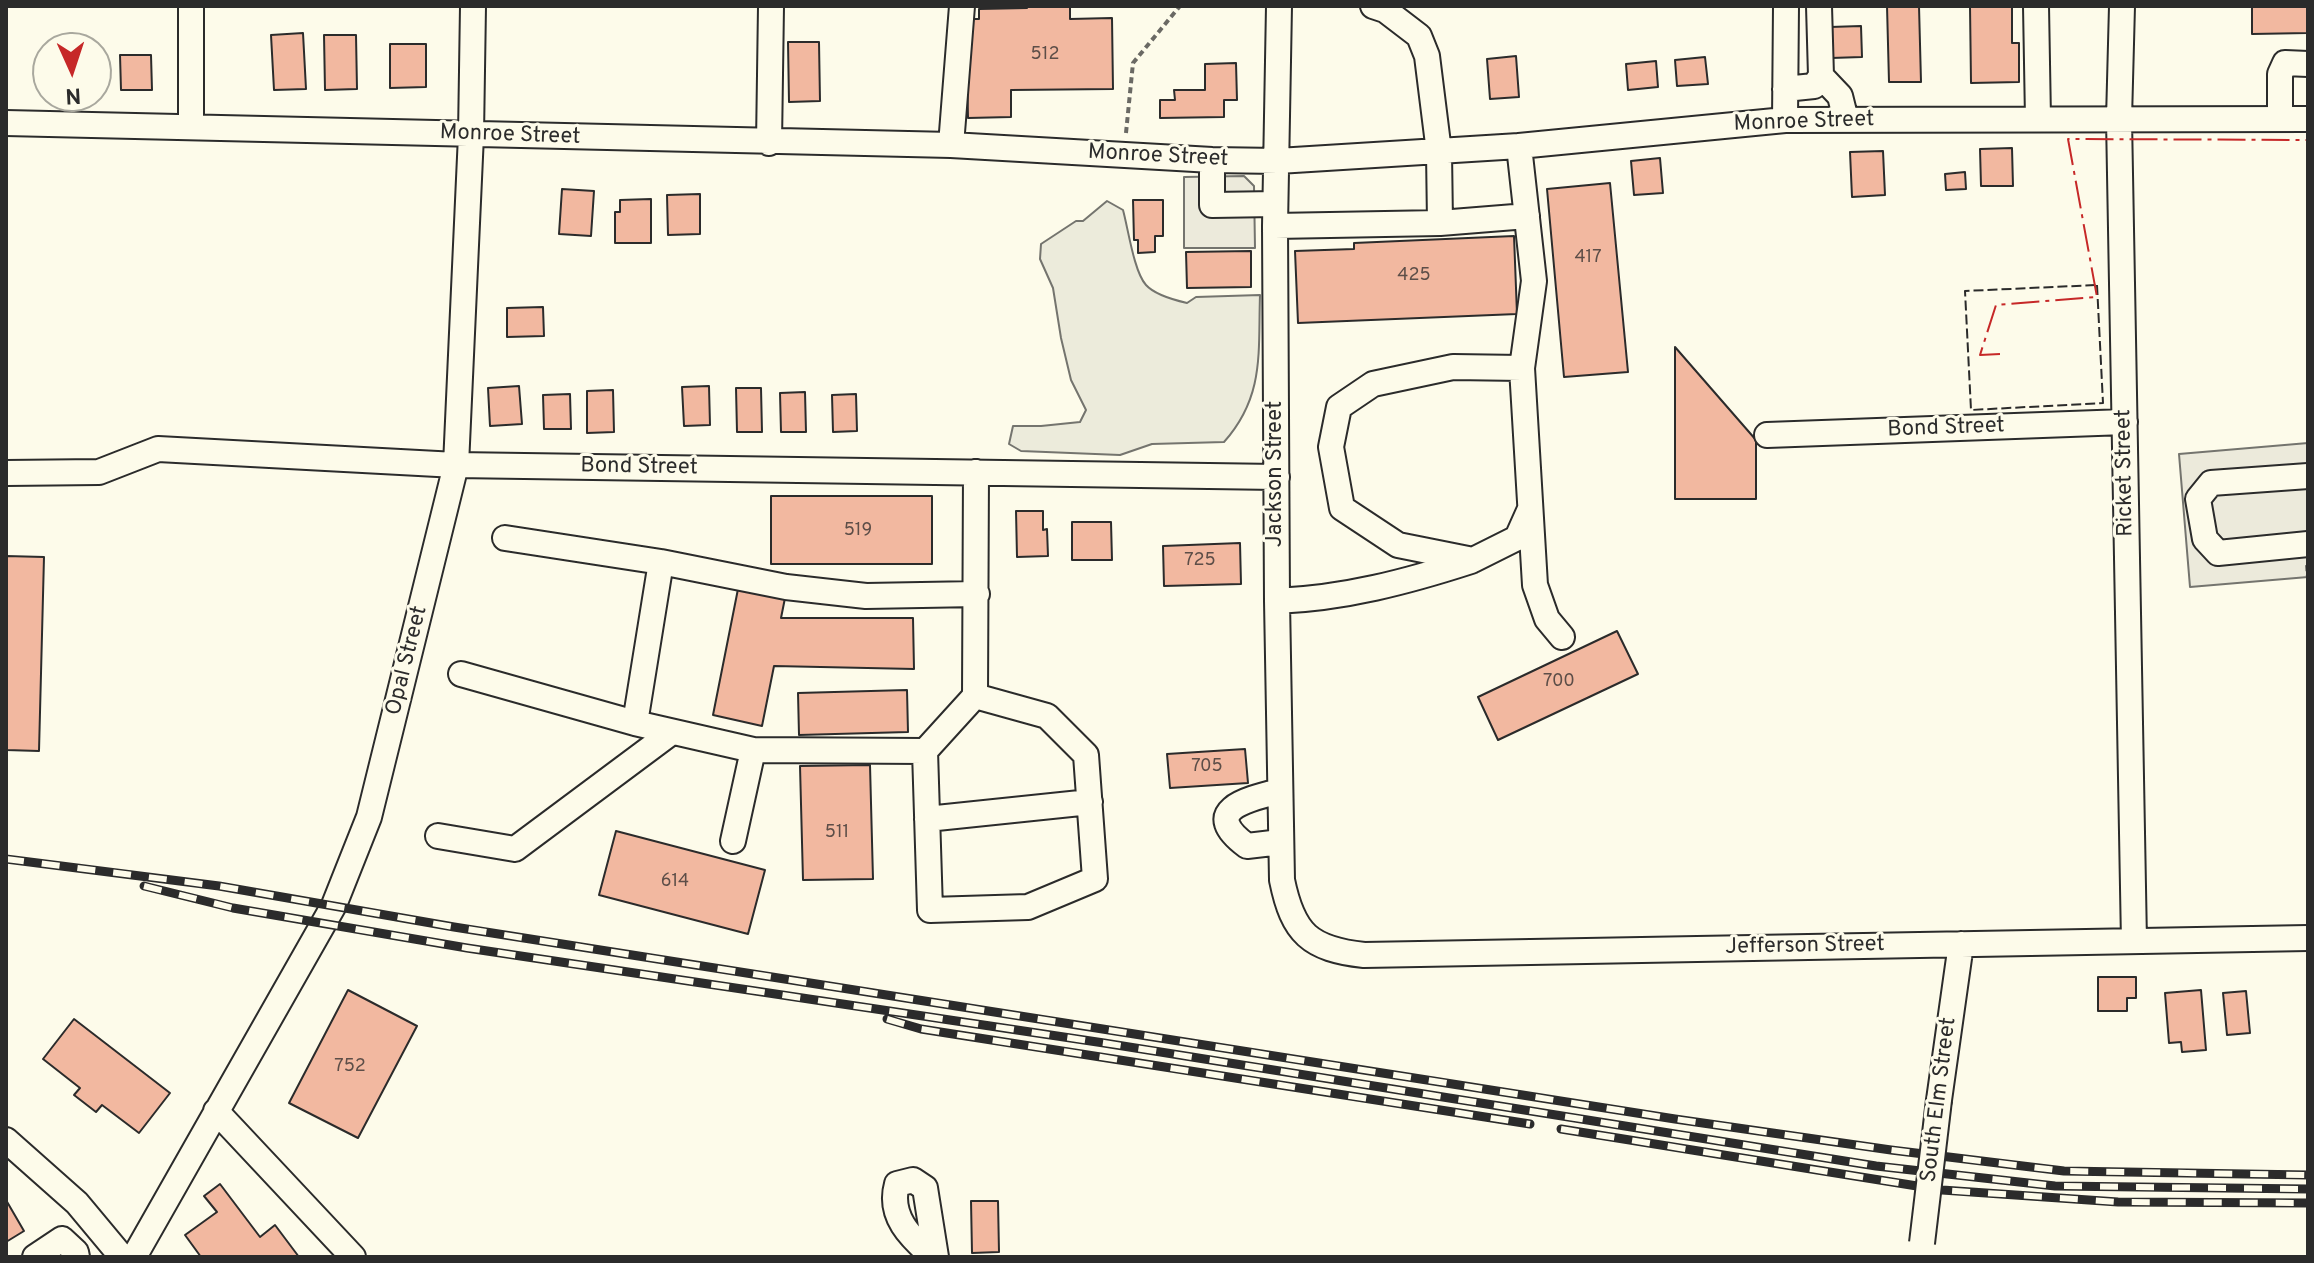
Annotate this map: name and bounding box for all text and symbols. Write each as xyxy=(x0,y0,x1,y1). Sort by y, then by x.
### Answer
north arrow xyxy=(32,32,112,112)
house number: 512 xyxy=(1031,44,1059,66)
text: N xyxy=(65,81,82,108)
street label: Monroe Street xyxy=(1733,107,1875,139)
street label: Monroe Street xyxy=(439,120,581,152)
street label: Monroe Street xyxy=(1087,140,1229,174)
house number: 417 xyxy=(1574,247,1602,269)
house number: 425 xyxy=(1397,265,1431,287)
street label: Jackson Street xyxy=(1264,401,1290,547)
street label: Ricket Street xyxy=(2112,409,2140,537)
street label: Bond Street xyxy=(1887,414,2005,444)
street label: Bond Street xyxy=(580,454,698,482)
house number: 519 xyxy=(844,520,872,542)
house number: 725 xyxy=(1184,550,1216,572)
street label: Opal Street xyxy=(382,603,434,719)
house number: 700 xyxy=(1543,671,1575,693)
house number: 705 xyxy=(1191,756,1223,778)
house number: 511 xyxy=(825,822,849,844)
house number: 614 xyxy=(661,871,689,893)
street label: Jefferson Street xyxy=(1725,932,1885,962)
street label: South Elm Street xyxy=(1917,1016,1963,1184)
house number: 752 xyxy=(334,1056,366,1078)

